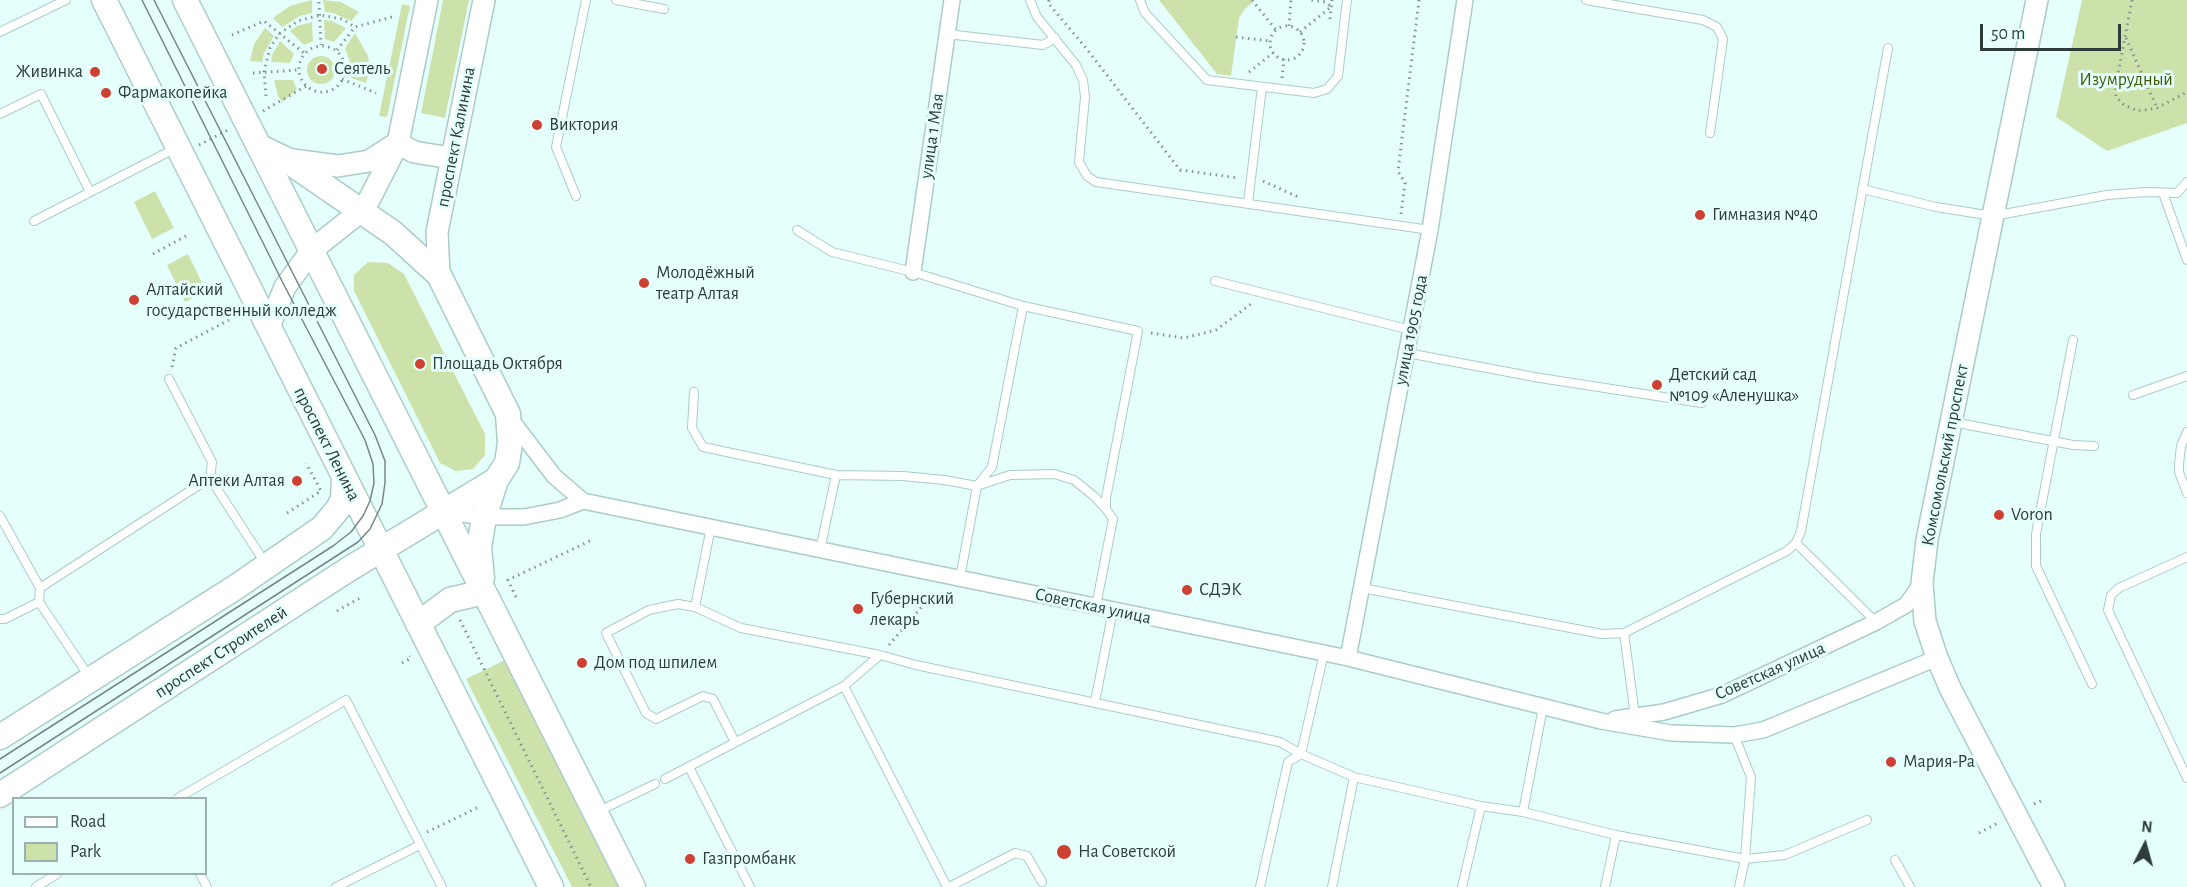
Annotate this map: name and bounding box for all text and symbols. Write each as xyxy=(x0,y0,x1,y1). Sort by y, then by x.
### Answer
scale bar xyxy=(1983,12,2124,50)
text: 50 m xyxy=(1991,25,2025,43)
place label: Сеятель xyxy=(334,58,390,80)
place label: Живинка xyxy=(16,61,83,83)
marker: Сеятель xyxy=(315,62,329,76)
marker: Живинка xyxy=(88,65,102,79)
street label: проспект Калинина xyxy=(432,65,480,209)
park label: Изумрудный xyxy=(2079,69,2173,91)
place label: Фармакопейка xyxy=(118,82,227,104)
marker: Фармакопейка xyxy=(99,86,113,100)
street label: улица 1 Мая xyxy=(915,92,949,180)
place label: Виктория xyxy=(549,114,618,136)
marker: Виктория xyxy=(530,118,544,132)
place label: Гимназия №40 xyxy=(1712,204,1818,226)
marker: Гимназия №40 xyxy=(1693,208,1707,222)
place label: Молодёжный театр Алтая xyxy=(656,262,755,304)
street label: улица 1905 года xyxy=(1390,273,1432,387)
marker: Молодёжный театр Алтая xyxy=(637,276,651,290)
place label: Алтайский государственный колледж xyxy=(146,279,337,322)
marker: Алтайский государственный колледж xyxy=(127,293,141,307)
place label: Площадь Октября xyxy=(432,353,563,375)
marker: Площадь Октября xyxy=(413,357,427,371)
street label: Комсомольский проспект xyxy=(1917,362,1973,548)
place label: Детский сад №109 «Аленушка» xyxy=(1669,364,1799,406)
marker: Детский сад №109 «Аленушка» xyxy=(1650,378,1664,392)
street label: проспект Ленина xyxy=(289,383,365,505)
place label: Аптеки Алтая xyxy=(188,470,285,492)
marker: Аптеки Алтая xyxy=(290,474,304,488)
place label: Voron xyxy=(2011,504,2053,526)
marker: Voron xyxy=(1992,508,2006,522)
place label: СДЭК xyxy=(1199,579,1242,601)
street label: Советская улица xyxy=(1033,583,1153,629)
marker: СДЭК xyxy=(1180,583,1194,597)
place label: Губернский лекарь xyxy=(870,588,954,630)
street label: проспект Строителей xyxy=(151,601,291,703)
marker: Губернский лекарь xyxy=(851,602,865,616)
street label: Советская улица xyxy=(1711,637,1829,705)
place label: Дом под шпилем xyxy=(594,652,717,674)
marker: Дом под шпилем xyxy=(575,656,589,670)
place label: Мария-Ра xyxy=(1903,751,1975,773)
marker: Мария-Ра xyxy=(1884,755,1898,769)
legend xyxy=(12,797,207,875)
text: Road xyxy=(70,813,106,831)
north arrow xyxy=(2115,815,2175,875)
text: N xyxy=(2141,819,2153,836)
place label: На Советской xyxy=(1078,841,1176,863)
text: Park xyxy=(70,843,101,861)
marker: На Советской xyxy=(1055,843,1073,861)
place label: Газпромбанк xyxy=(702,848,796,870)
marker: Газпромбанк xyxy=(683,852,697,866)

